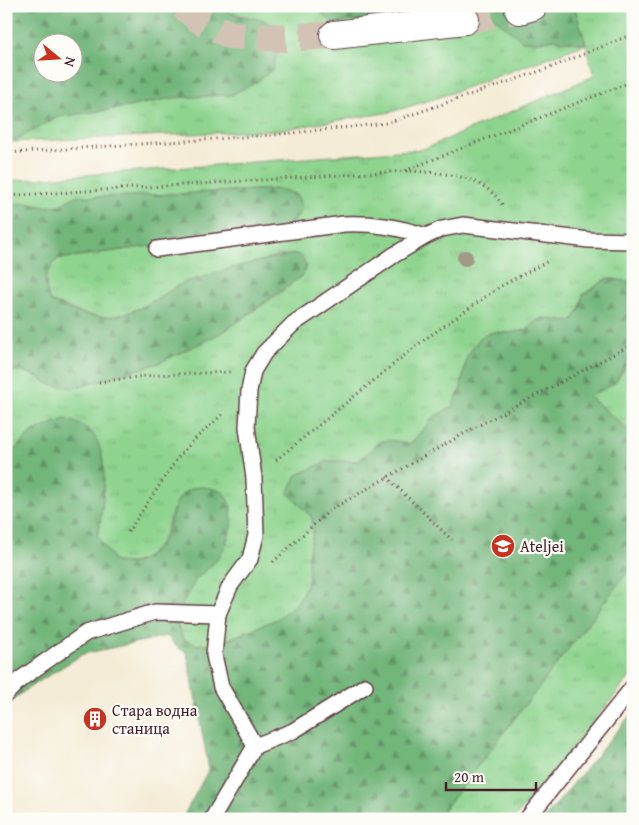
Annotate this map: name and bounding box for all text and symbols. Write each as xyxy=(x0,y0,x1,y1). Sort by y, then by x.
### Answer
north arrow xyxy=(32,32,82,82)
text: N xyxy=(59,54,81,70)
school or university icon: Ateljei xyxy=(490,533,516,559)
place label: Ateljei xyxy=(520,534,564,558)
place label: Стара водна станица xyxy=(112,698,198,740)
building icon: Стара водна станица xyxy=(82,706,108,732)
scale bar xyxy=(446,760,536,792)
text: 20 m xyxy=(454,766,485,787)

